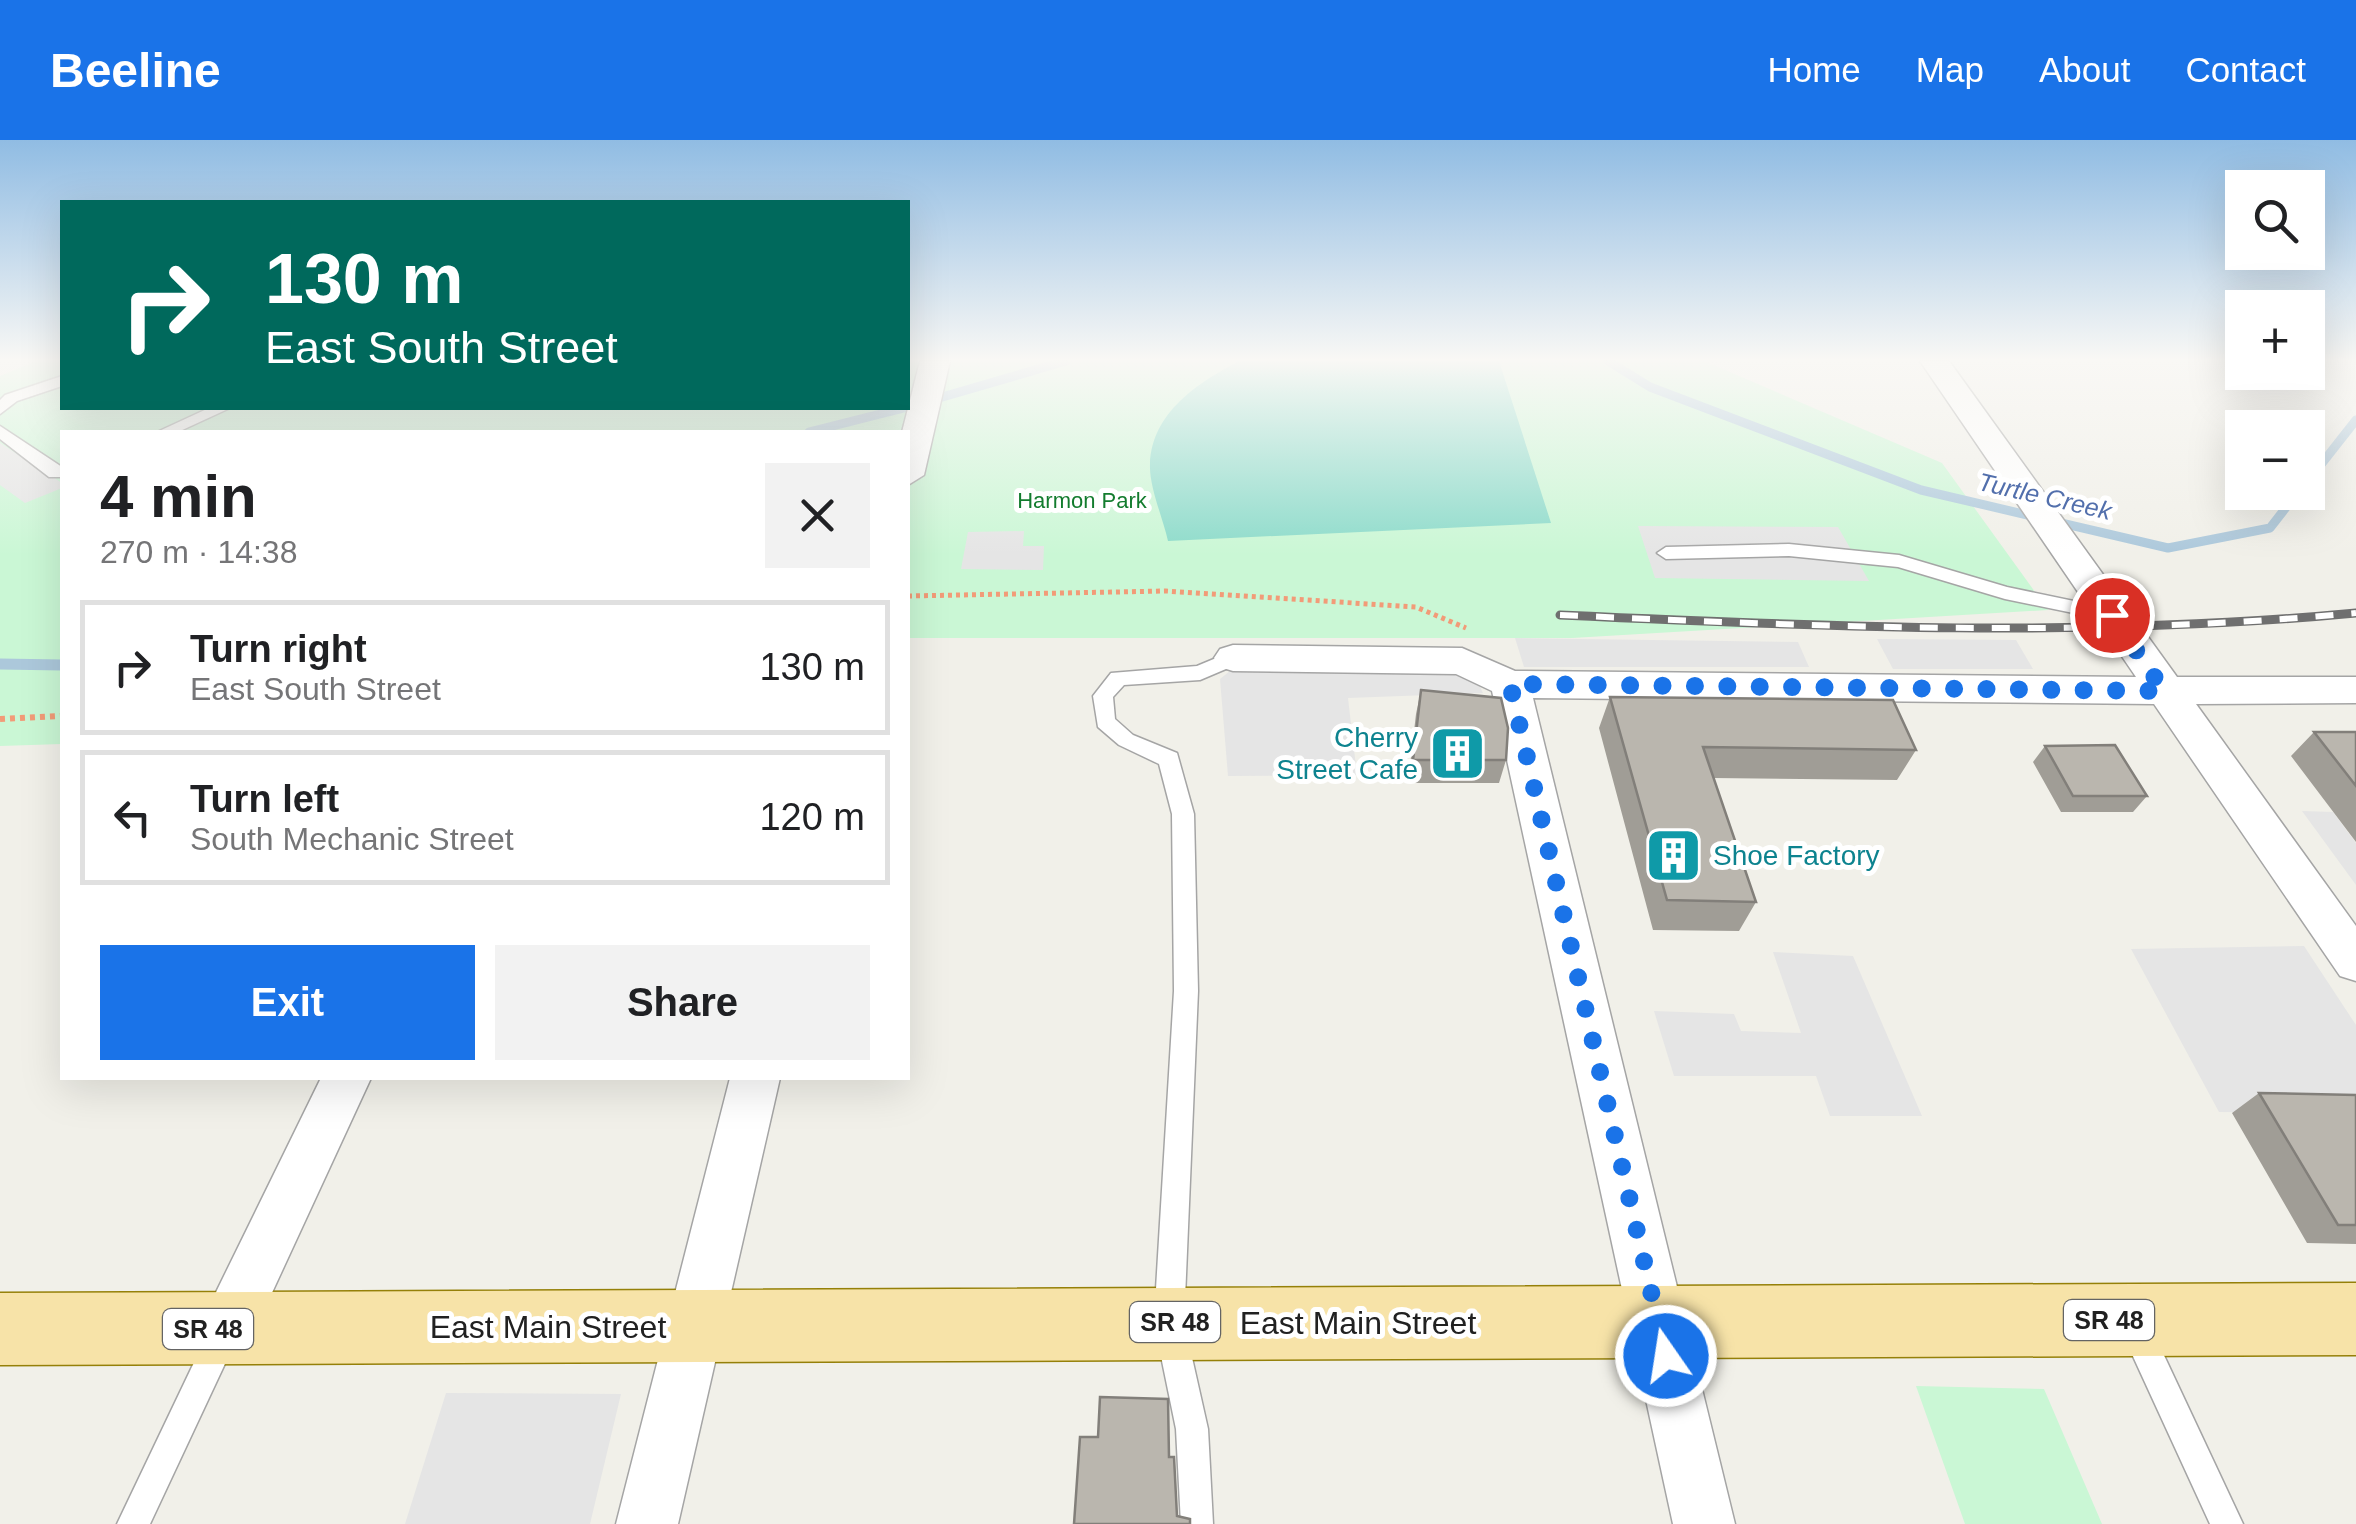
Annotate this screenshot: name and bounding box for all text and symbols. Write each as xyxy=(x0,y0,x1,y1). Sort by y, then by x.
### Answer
text: Beeline xyxy=(50,44,221,97)
text: Home xyxy=(1767,50,1861,89)
text: Map xyxy=(1916,50,1984,89)
text: About xyxy=(2039,50,2130,89)
text: Contact xyxy=(2185,50,2306,89)
map controls xyxy=(2225,170,2325,510)
button: search xyxy=(2225,170,2325,270)
icon: right xyxy=(100,240,230,370)
text: 130 m xyxy=(265,240,463,318)
button: + xyxy=(2225,290,2325,390)
text: East South Street xyxy=(265,322,618,373)
button: − xyxy=(2225,410,2325,510)
text: 4 min xyxy=(100,463,257,530)
button: close xyxy=(765,463,870,568)
water label: Turtle Creek xyxy=(1976,467,2116,525)
park label: Harmon Park xyxy=(1017,488,1148,513)
text: 270 m · 14:38 xyxy=(100,534,297,570)
pin xyxy=(2070,573,2155,658)
icon: arrive xyxy=(2085,588,2140,643)
text: Turn right xyxy=(190,628,367,670)
icon: right xyxy=(105,640,160,695)
text: 130 m xyxy=(759,646,865,688)
text: East South Street xyxy=(190,671,441,707)
place label: Cherry Street Cafe xyxy=(1276,722,1418,785)
building icon: Cherry Street Cafe xyxy=(1427,723,1487,783)
text: Turn left xyxy=(190,778,339,820)
icon: left xyxy=(105,790,160,845)
text: 120 m xyxy=(759,796,865,838)
text: South Mechanic Street xyxy=(190,821,514,857)
building icon: Shoe Factory xyxy=(1644,825,1704,885)
place label: Shoe Factory xyxy=(1713,840,1880,871)
button: Exit xyxy=(100,945,475,1060)
button: Share xyxy=(495,945,870,1060)
road number: SR 48 xyxy=(2064,1300,2154,1340)
road number: SR 48 xyxy=(1130,1302,1220,1342)
position arrow xyxy=(1614,1304,1718,1408)
street label: East Main Street xyxy=(1240,1305,1476,1341)
road number: SR 48 xyxy=(163,1309,253,1349)
street label: East Main Street xyxy=(430,1309,666,1345)

